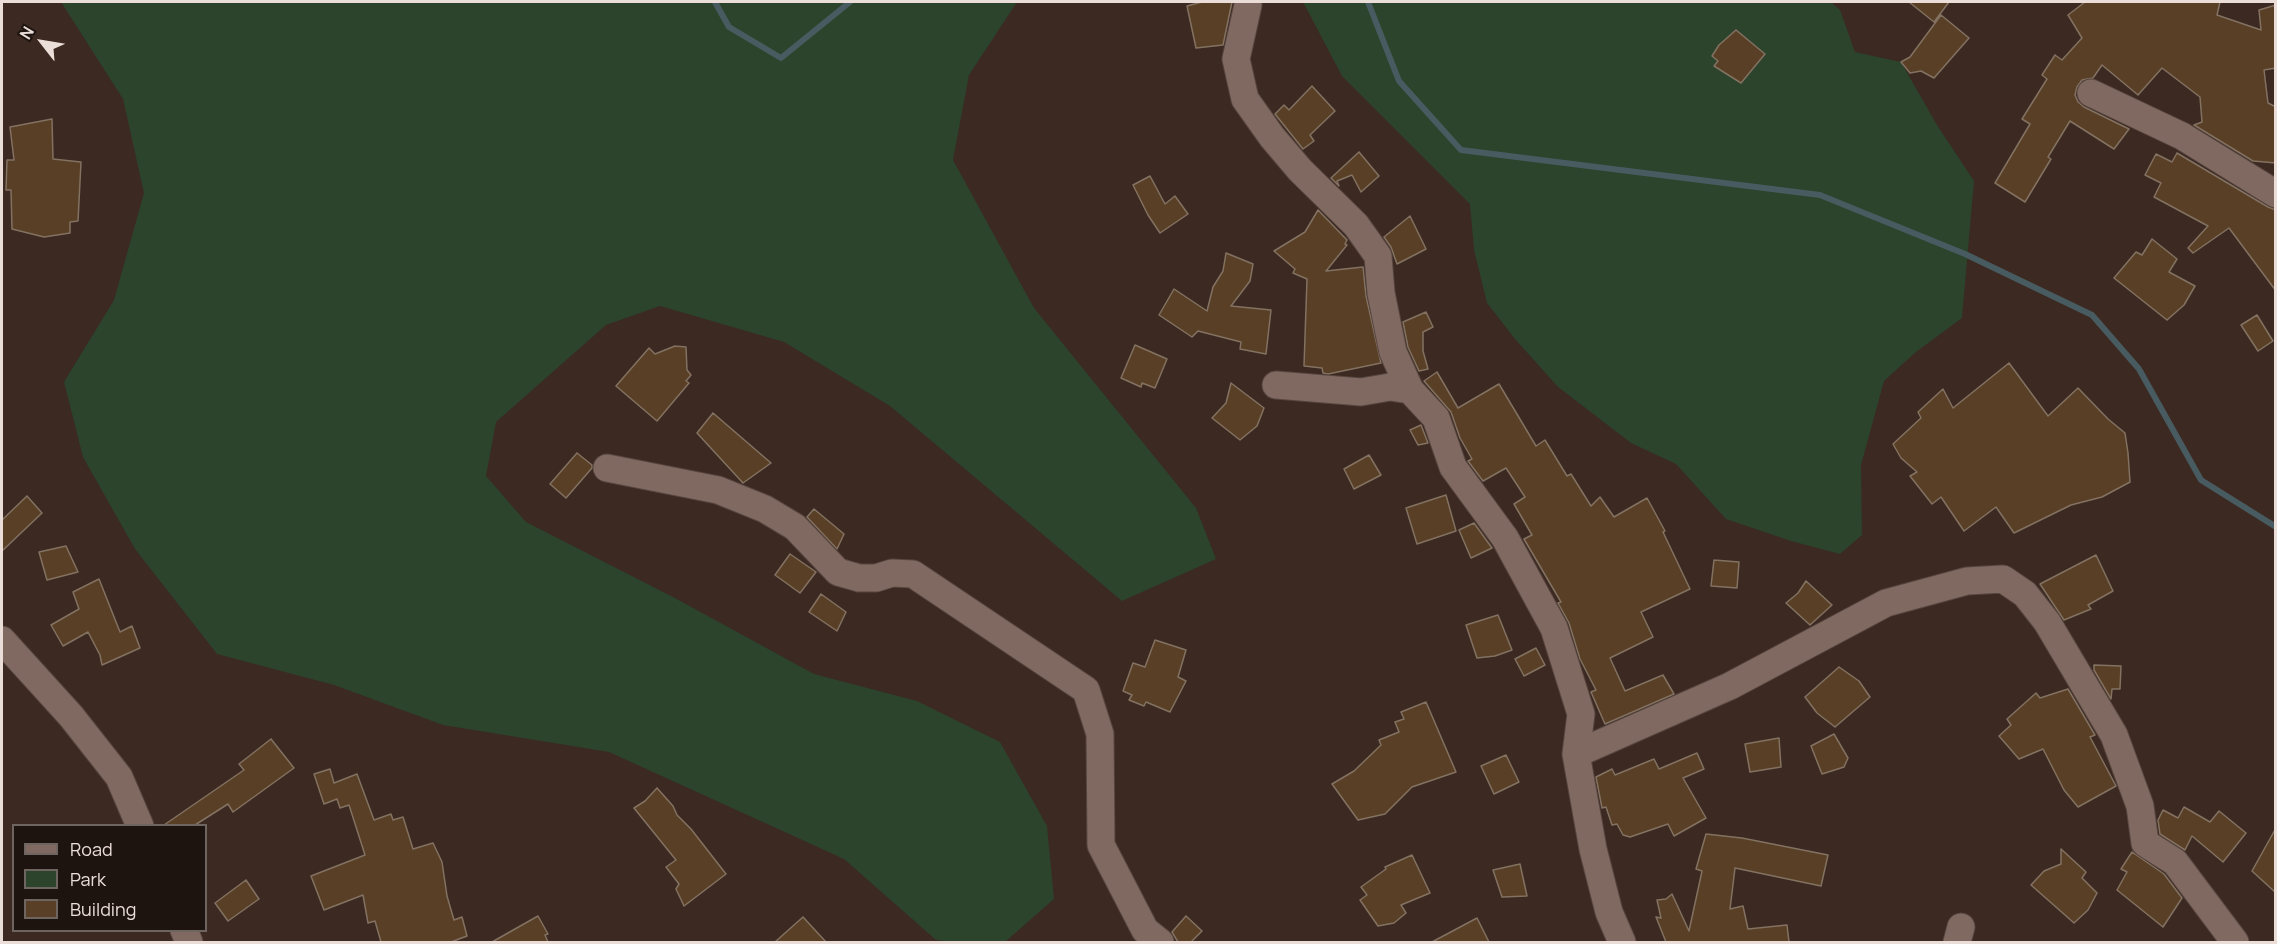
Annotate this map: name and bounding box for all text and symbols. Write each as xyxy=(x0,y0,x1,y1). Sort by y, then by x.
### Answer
north arrow xyxy=(12,12,72,72)
text: N xyxy=(14,22,39,43)
legend xyxy=(12,824,207,932)
text: Road xyxy=(70,837,113,861)
text: Park xyxy=(70,867,106,891)
text: Building xyxy=(70,897,136,921)

